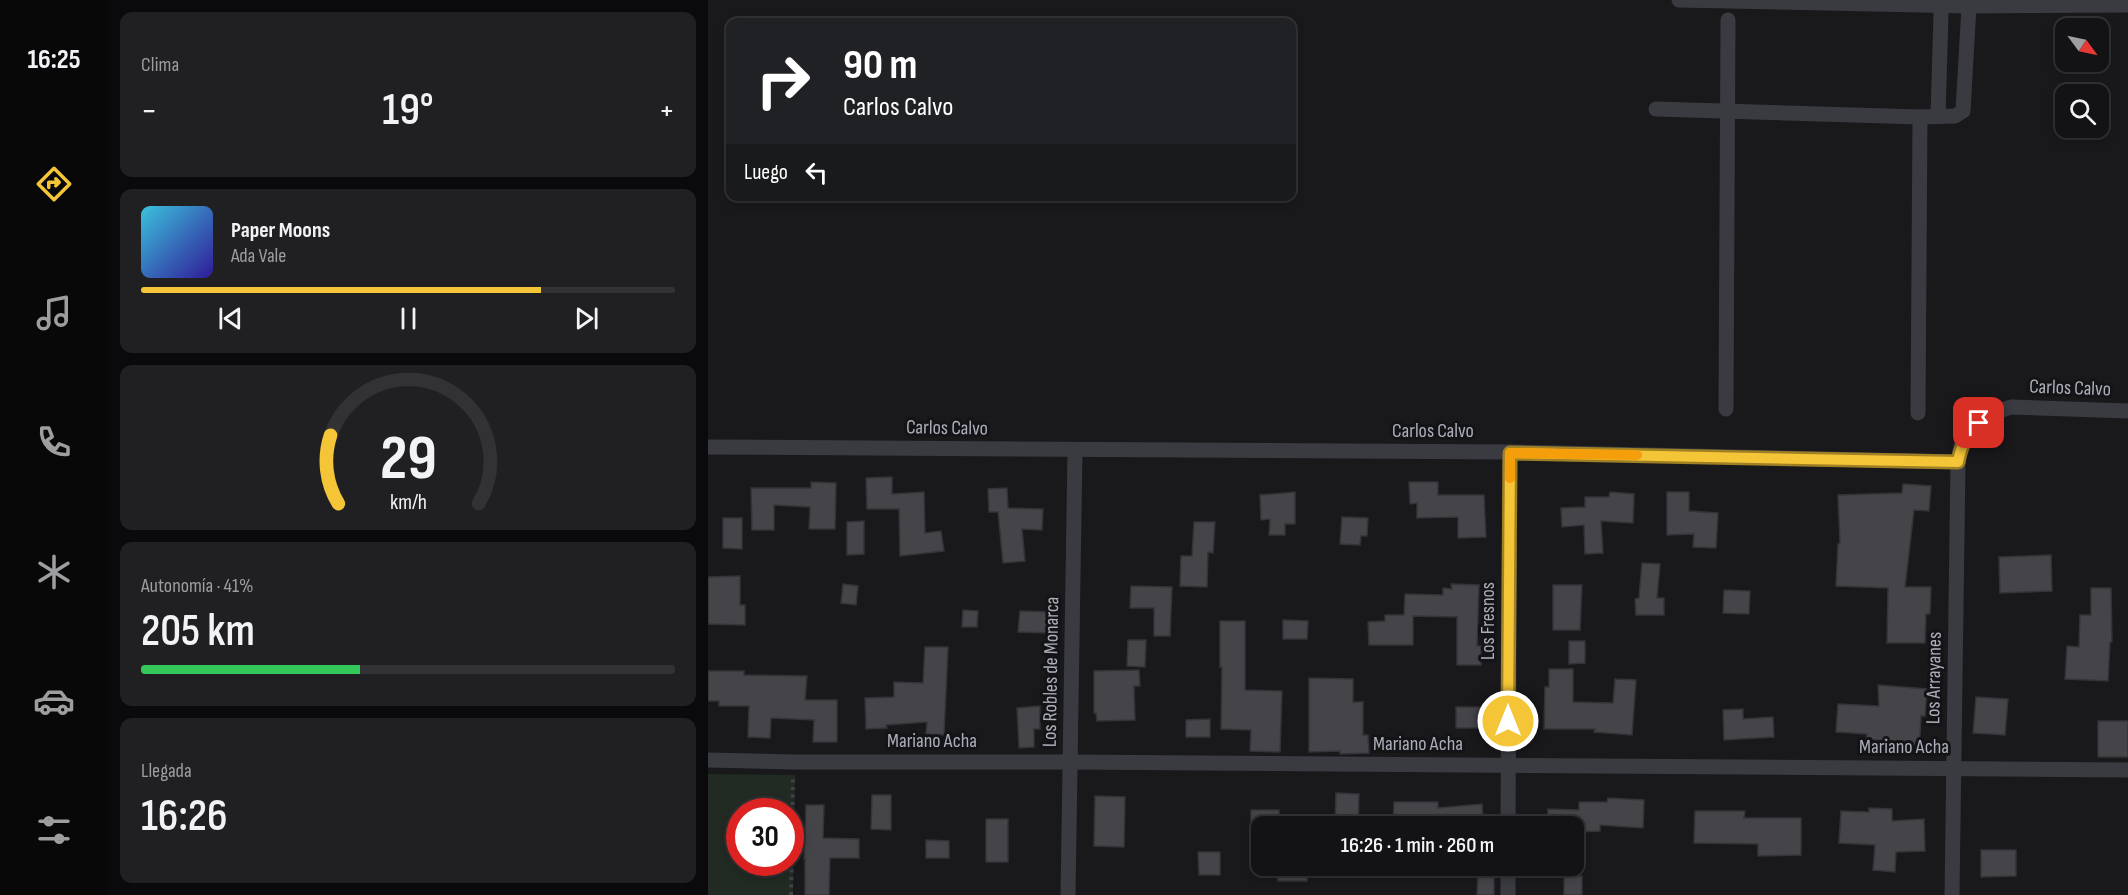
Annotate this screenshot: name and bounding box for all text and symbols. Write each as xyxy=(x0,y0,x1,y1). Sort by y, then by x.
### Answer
north arrow xyxy=(2055,18,2109,72)
map controls xyxy=(2055,18,2109,138)
text: 90 m xyxy=(843,40,917,91)
icon: right xyxy=(744,42,822,120)
text: 16:25 xyxy=(27,44,81,76)
text: Clima xyxy=(141,53,179,77)
text: 19° xyxy=(382,83,434,138)
button: search xyxy=(2055,84,2109,138)
text: − xyxy=(141,91,157,131)
text: + xyxy=(659,91,675,131)
text: Carlos Calvo xyxy=(843,91,953,123)
icon: left xyxy=(800,156,833,189)
text: Luego xyxy=(744,159,788,186)
icon: directions xyxy=(33,163,75,205)
text: Paper Moons xyxy=(231,217,330,244)
text: Ada Vale xyxy=(231,244,286,268)
icon: music xyxy=(33,292,75,334)
icon: previous xyxy=(214,302,247,335)
icon: pause xyxy=(392,302,425,335)
icon: next xyxy=(570,302,603,335)
street label: Carlos Calvo xyxy=(2029,375,2111,401)
pin xyxy=(1953,397,2004,448)
icon: arrive xyxy=(1962,406,1995,439)
street label: Carlos Calvo xyxy=(906,415,988,441)
street label: Carlos Calvo xyxy=(1392,419,1474,443)
icon: phone xyxy=(33,421,75,463)
text: 29 xyxy=(380,423,436,498)
text: km/h xyxy=(389,491,427,516)
icon: climate xyxy=(33,551,75,593)
text: Autonomía · 41% xyxy=(141,574,254,598)
street label: Los Fresnos xyxy=(1476,582,1500,660)
street label: Los Robles de Monarca xyxy=(1038,597,1064,747)
text: 205 km xyxy=(141,604,255,659)
street label: Los Arrayanes xyxy=(1921,632,1947,724)
icon: car xyxy=(33,680,75,722)
position arrow xyxy=(1476,689,1540,753)
street label: Mariano Acha xyxy=(887,729,977,753)
street label: Mariano Acha xyxy=(1373,732,1463,756)
street label: Mariano Acha xyxy=(1859,735,1949,759)
text: Llegada xyxy=(141,759,192,783)
text: 16:26 xyxy=(141,789,228,844)
speed limit sign: 30 xyxy=(726,798,804,876)
icon: filters xyxy=(33,809,75,851)
text: 16:26 · 1 min · 260 m xyxy=(1341,832,1494,859)

